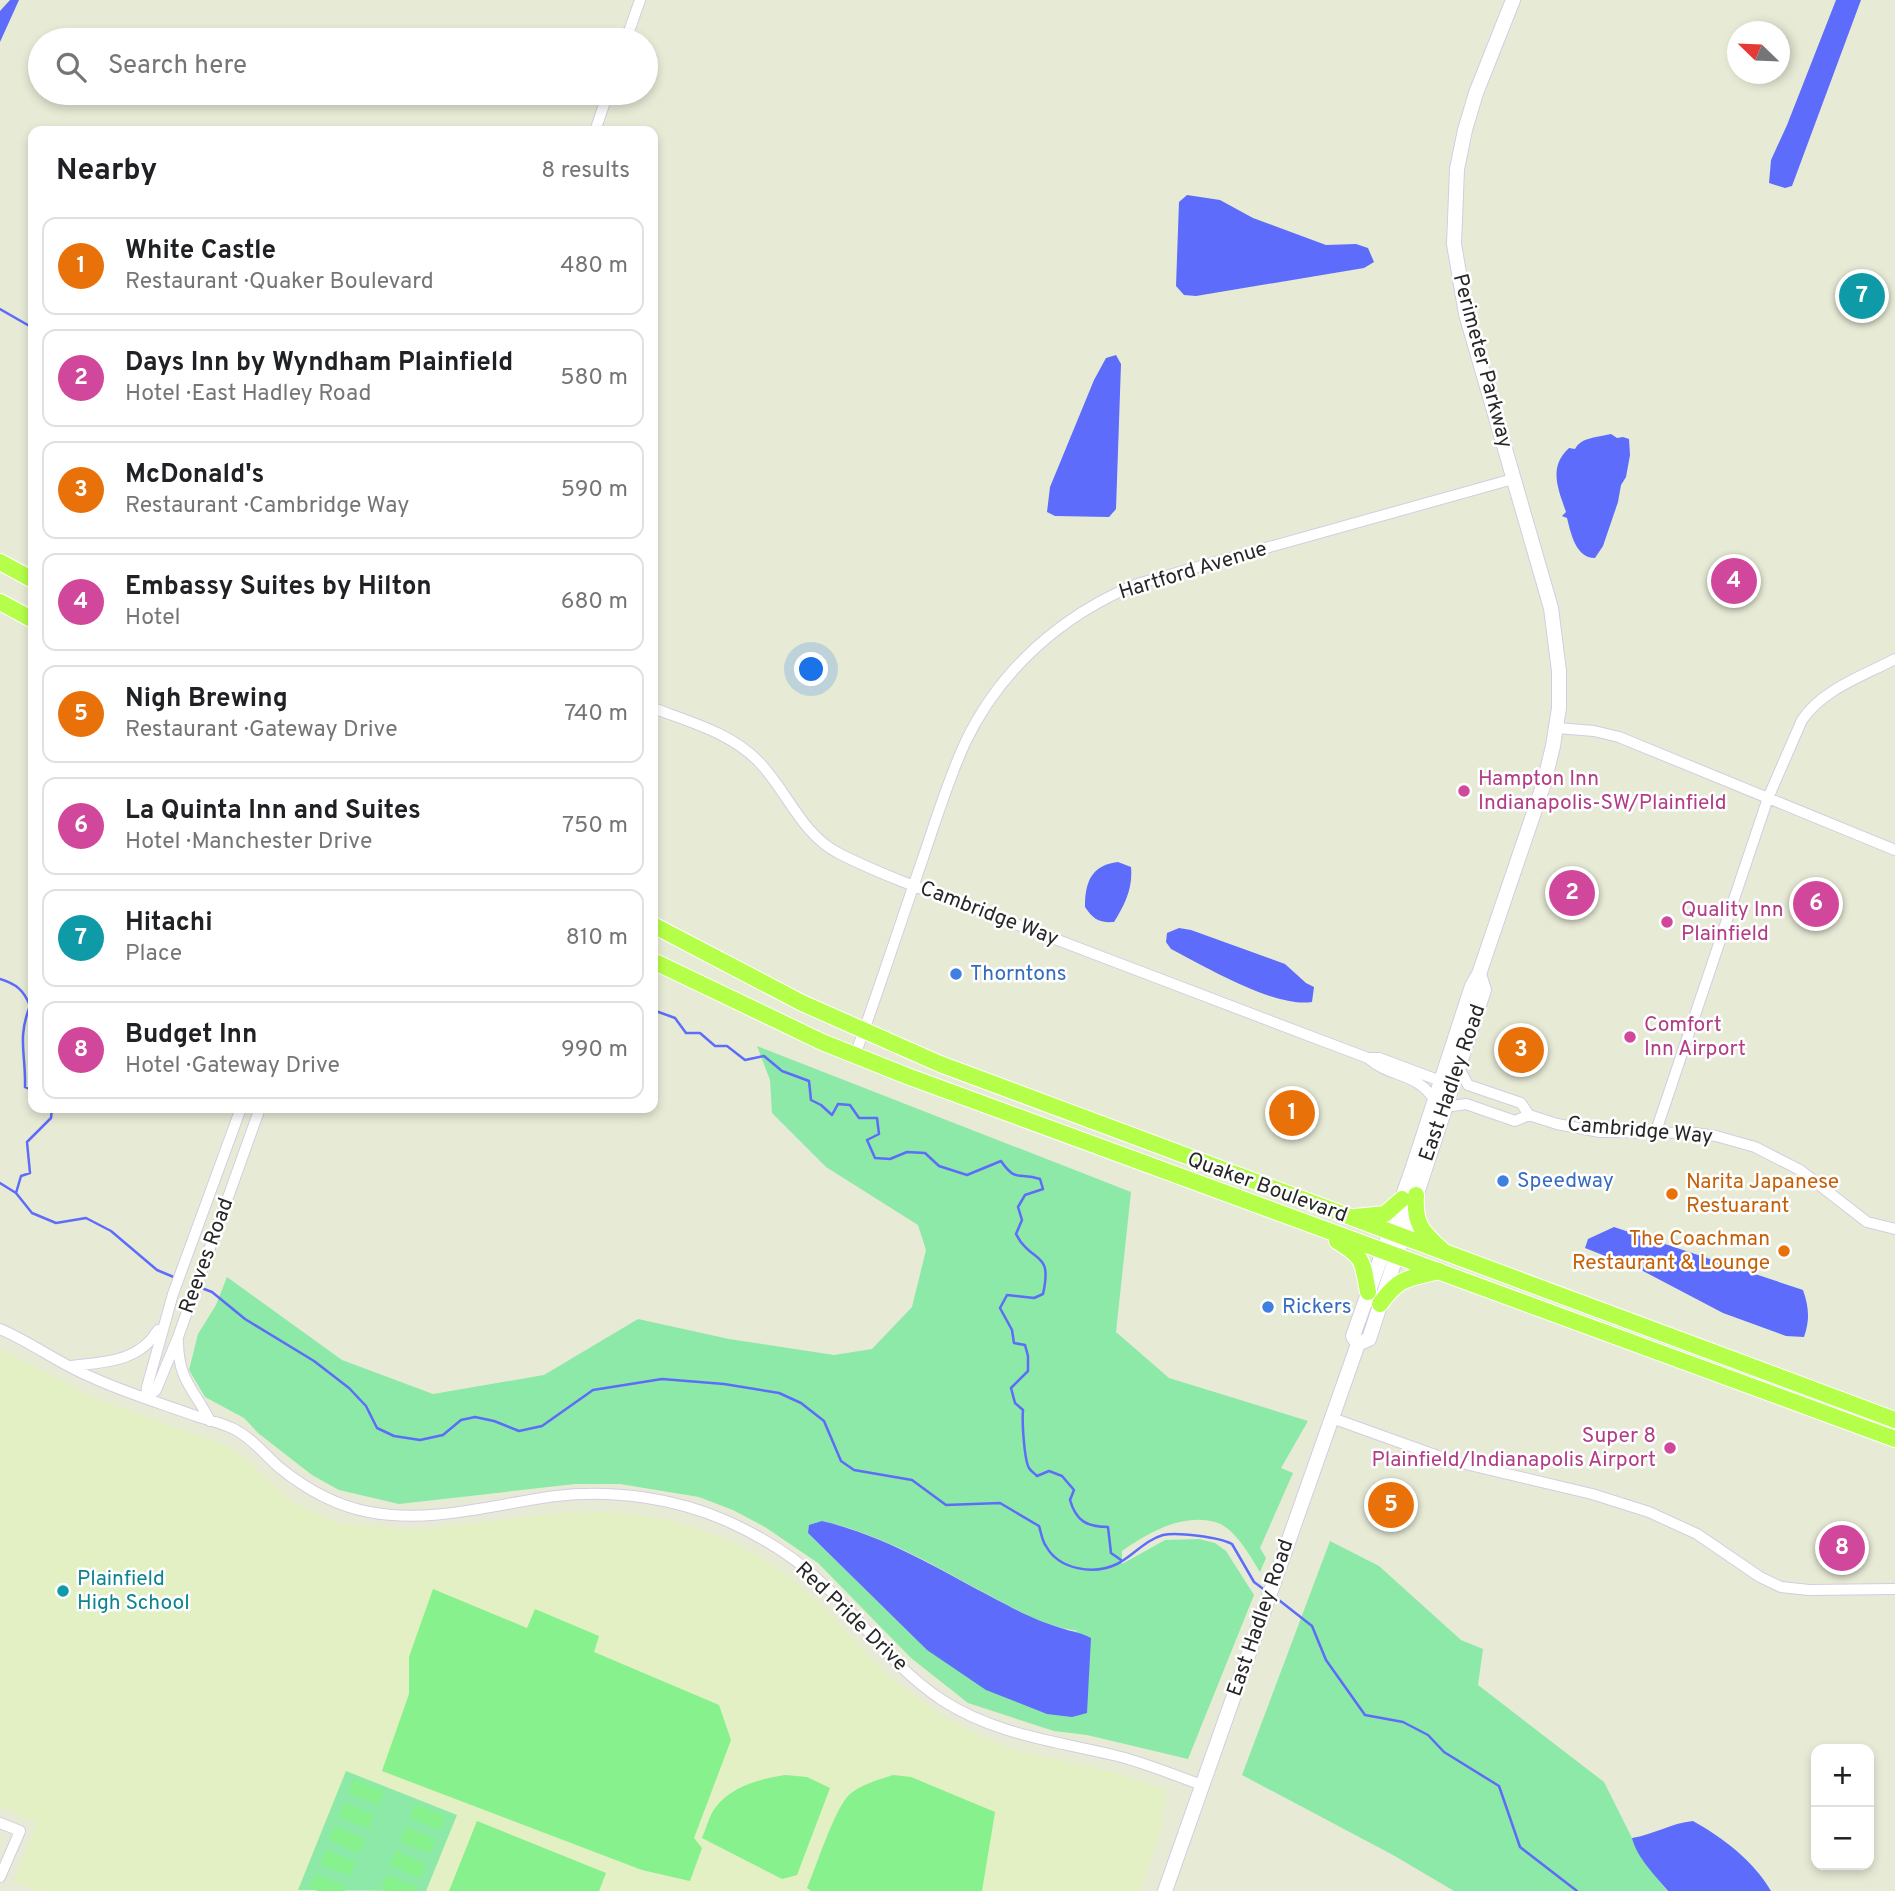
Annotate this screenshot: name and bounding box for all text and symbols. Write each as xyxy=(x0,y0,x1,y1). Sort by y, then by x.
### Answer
north arrow xyxy=(1727,21,1790,84)
search box xyxy=(28,28,658,105)
icon: search xyxy=(52,48,90,86)
text: Search here xyxy=(108,50,247,83)
text: Nearby xyxy=(56,153,157,190)
text: 8 results xyxy=(541,157,630,186)
text: White Castle xyxy=(125,235,276,268)
text: 1 xyxy=(76,252,86,281)
text: 480 m xyxy=(560,252,628,281)
text: Restaurant · Quaker Boulevard xyxy=(125,268,434,297)
pin: 7 xyxy=(1839,270,1885,322)
street label: Perimeter Parkway xyxy=(1446,271,1518,451)
text: Days Inn by Wyndham Plainfield xyxy=(125,347,513,380)
text: 2 xyxy=(74,364,88,393)
text: 580 m xyxy=(560,364,628,393)
text: Hotel · East Hadley Road xyxy=(125,380,371,409)
text: McDonald's xyxy=(125,459,264,492)
text: 3 xyxy=(74,476,88,505)
text: 590 m xyxy=(561,476,628,505)
text: Restaurant · Cambridge Way xyxy=(125,492,409,521)
street label: Hartford Avenue xyxy=(1116,536,1270,606)
pin: 4 xyxy=(1711,555,1757,607)
text: Embassy Suites by Hilton xyxy=(125,571,432,604)
text: 4 xyxy=(74,588,88,617)
text: 680 m xyxy=(561,588,628,617)
text: Hotel xyxy=(125,604,181,633)
your location xyxy=(794,652,828,686)
text: Nigh Brewing xyxy=(125,683,288,716)
text: 5 xyxy=(74,700,88,729)
text: 740 m xyxy=(564,700,628,729)
text: Restaurant · Gateway Drive xyxy=(125,716,398,745)
place label: Hampton Inn Indianapolis-SW/Plainfield xyxy=(1478,766,1727,817)
marker: Hampton Inn Indianapolis-SW/Plainfield xyxy=(1456,783,1472,799)
text: La Quinta Inn and Suites xyxy=(125,795,421,828)
text: 6 xyxy=(74,812,88,841)
text: 750 m xyxy=(562,812,628,841)
text: Hotel · Manchester Drive xyxy=(125,828,372,857)
pin: 2 xyxy=(1549,867,1595,919)
street label: Cambridge Way xyxy=(916,875,1062,953)
pin: 6 xyxy=(1793,878,1839,930)
place label: Quality Inn Plainfield xyxy=(1681,897,1784,948)
text: Hitachi xyxy=(125,907,213,940)
marker: Quality Inn Plainfield xyxy=(1659,914,1675,930)
text: 7 xyxy=(75,924,87,953)
text: 810 m xyxy=(566,924,628,953)
text: Place xyxy=(125,940,182,969)
place label: Thorntons xyxy=(970,961,1067,988)
marker: Thorntons xyxy=(948,966,964,982)
street label: East Hadley Road xyxy=(1413,1001,1493,1165)
place label: Comfort Inn Airport xyxy=(1644,1012,1746,1063)
text: Budget Inn xyxy=(125,1019,258,1052)
pin: 3 xyxy=(1498,1024,1544,1076)
marker: Comfort Inn Airport xyxy=(1622,1029,1638,1045)
text: 8 xyxy=(74,1036,88,1065)
text: 990 m xyxy=(561,1036,628,1065)
text: Hotel · Gateway Drive xyxy=(125,1052,340,1081)
pin: 1 xyxy=(1269,1087,1315,1139)
street label: Cambridge Way xyxy=(1566,1111,1714,1151)
street label: Quaker Boulevard xyxy=(1183,1147,1351,1229)
place label: Speedway xyxy=(1517,1168,1614,1195)
place label: Narita Japanese Restuarant xyxy=(1686,1169,1839,1220)
marker: Speedway xyxy=(1495,1173,1511,1189)
marker: Narita Japanese Restuarant xyxy=(1664,1186,1680,1202)
street label: Reeves Road xyxy=(174,1194,240,1318)
place label: The Coachman Restaurant & Lounge xyxy=(1572,1226,1770,1277)
marker: The Coachman Restaurant & Lounge xyxy=(1776,1243,1792,1259)
place label: Rickers xyxy=(1282,1294,1352,1321)
marker: Rickers xyxy=(1260,1299,1276,1315)
place label: Super 8 Plainfield/Indianapolis Airport xyxy=(1372,1423,1656,1474)
marker: Super 8 Plainfield/Indianapolis Airport xyxy=(1662,1440,1678,1456)
pin: 5 xyxy=(1368,1479,1414,1531)
pin: 8 xyxy=(1819,1522,1865,1574)
street label: East Hadley Road xyxy=(1221,1536,1301,1700)
street label: Red Pride Drive xyxy=(789,1556,913,1678)
place label: Plainfield High School xyxy=(77,1566,190,1617)
marker: Plainfield High School xyxy=(55,1583,71,1599)
map controls xyxy=(1811,1744,1874,1870)
button: + xyxy=(1811,1744,1874,1807)
button: − xyxy=(1811,1807,1874,1870)

